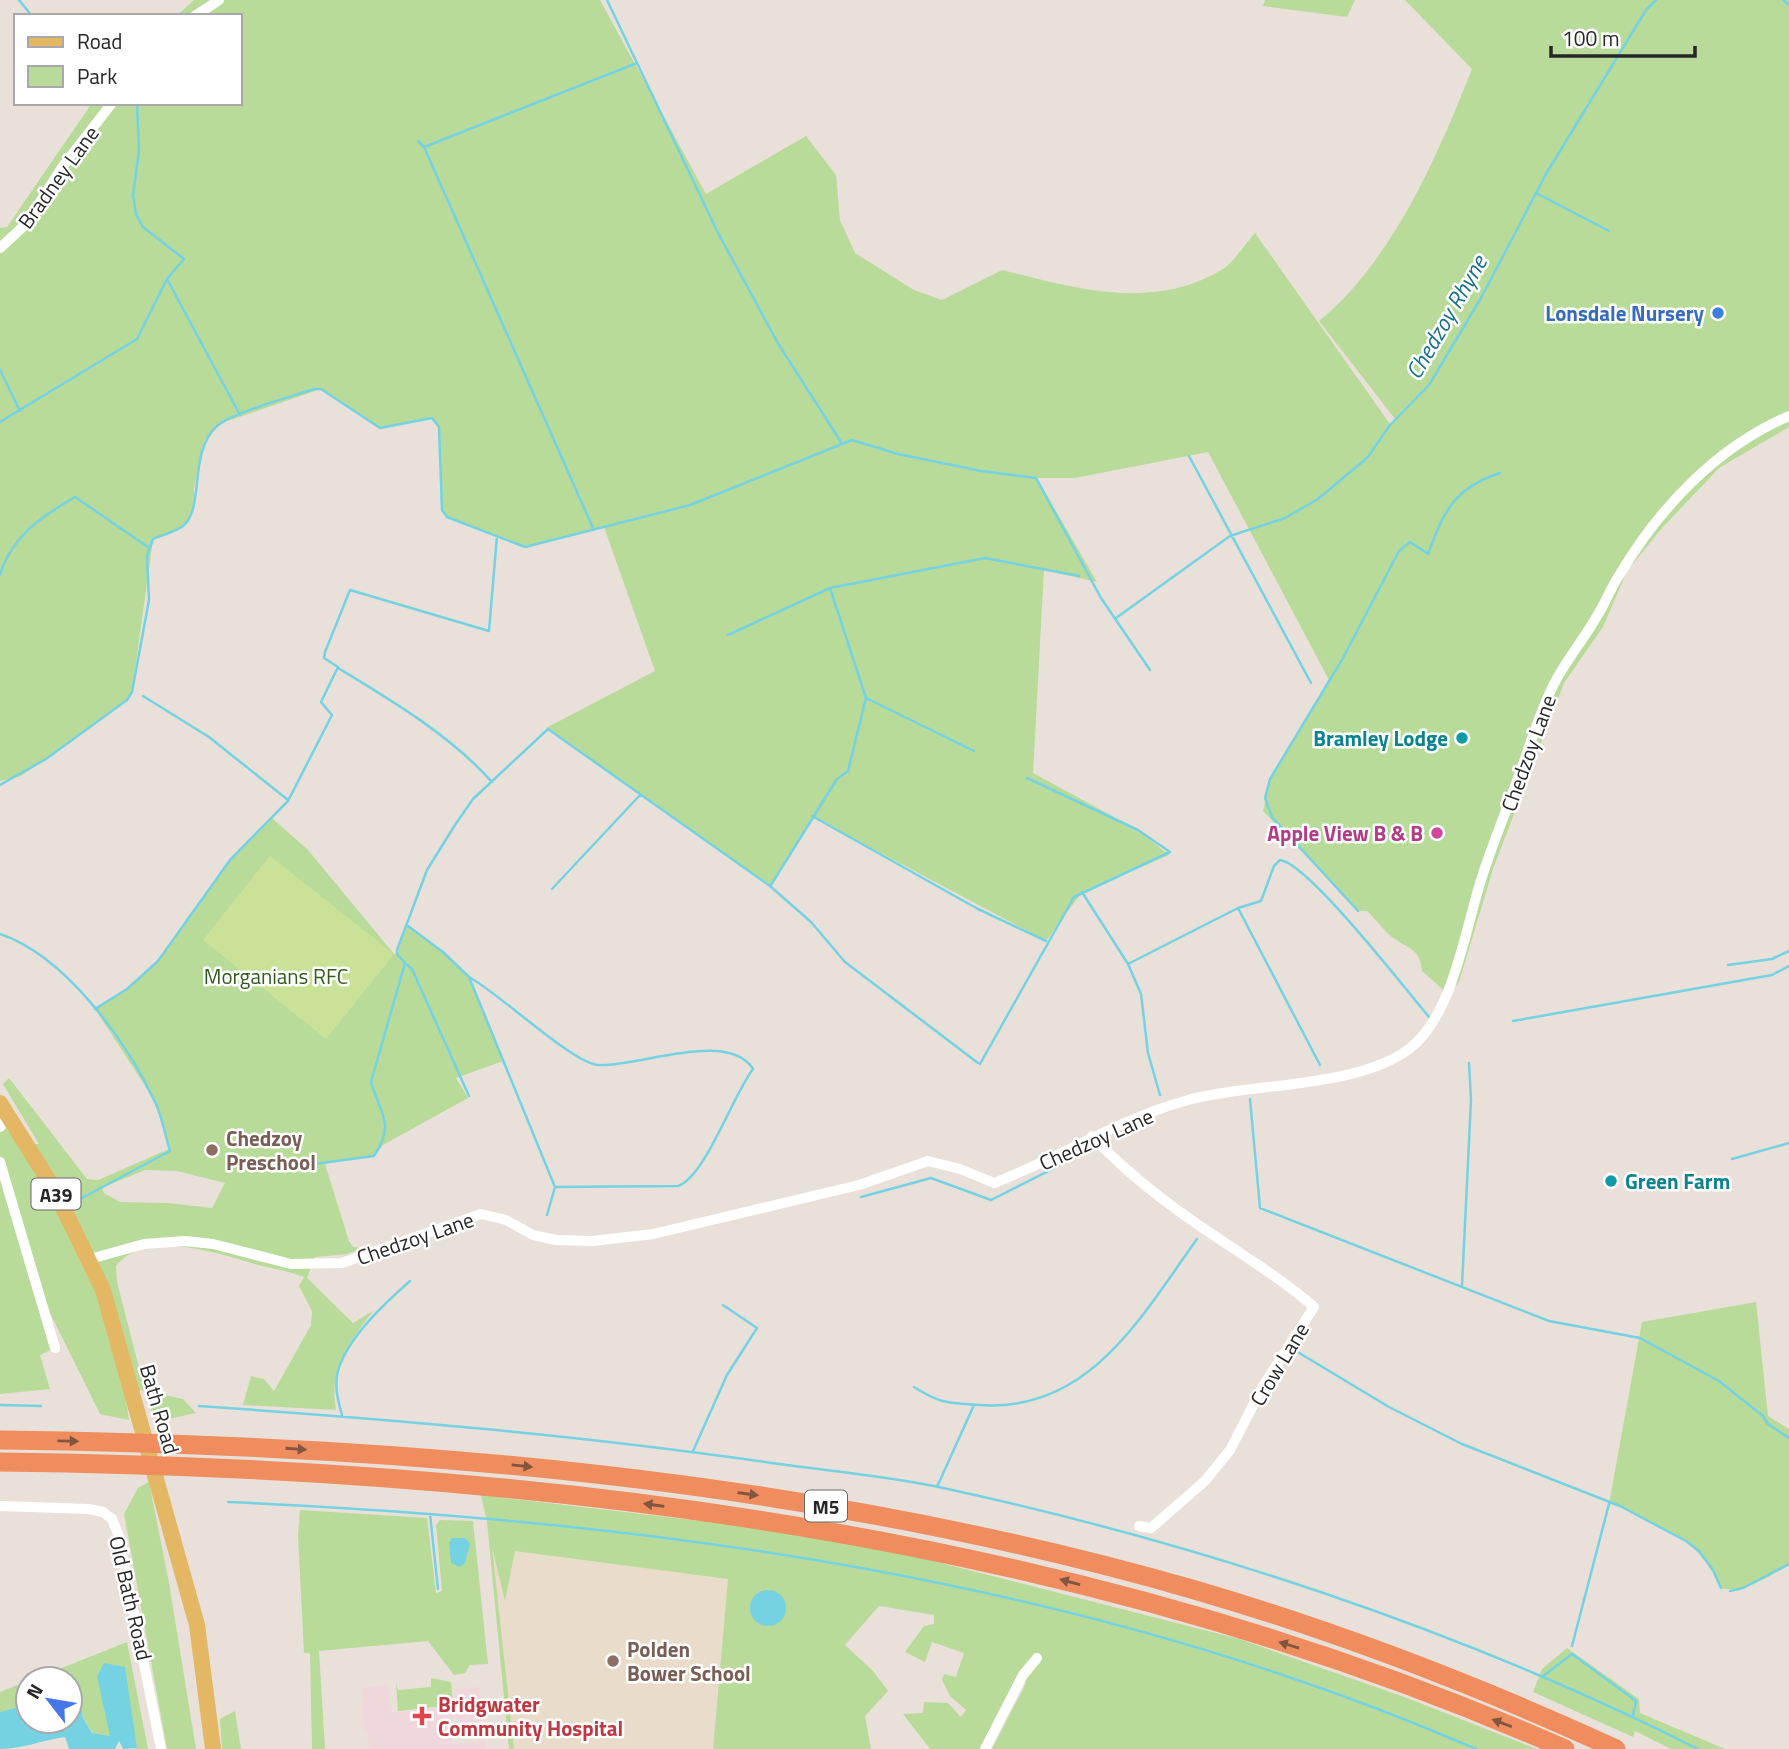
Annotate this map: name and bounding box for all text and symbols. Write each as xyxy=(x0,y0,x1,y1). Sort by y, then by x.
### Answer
legend xyxy=(14,14,242,105)
scale bar xyxy=(1551,14,1694,58)
text: 100 m xyxy=(1562,22,1619,54)
text: Road xyxy=(77,25,122,57)
text: Park xyxy=(77,60,117,92)
street label: Bradney Lane xyxy=(10,119,106,235)
water label: Chedzoy Rhyne xyxy=(1396,247,1496,386)
place label: Lonsdale Nursery xyxy=(1545,297,1704,329)
marker: Lonsdale Nursery xyxy=(1710,305,1726,321)
street label: Chedzoy Lane xyxy=(1492,690,1564,816)
place label: Bramley Lodge xyxy=(1313,722,1448,754)
marker: Bramley Lodge xyxy=(1454,730,1470,746)
place label: Apple View B & B xyxy=(1267,817,1423,849)
marker: Apple View B & B xyxy=(1429,825,1445,841)
park label: Morganians RFC xyxy=(204,960,348,992)
street label: Chedzoy Lane xyxy=(1034,1100,1158,1178)
place label: Chedzoy Preschool xyxy=(226,1122,316,1178)
marker: Chedzoy Preschool xyxy=(204,1142,220,1158)
place label: Green Farm xyxy=(1625,1165,1730,1197)
marker: Green Farm xyxy=(1603,1173,1619,1189)
road number: A39 xyxy=(32,1178,80,1210)
street label: Chedzoy Lane xyxy=(352,1203,478,1273)
street label: Crow Lane xyxy=(1241,1316,1317,1412)
street label: Bath Road xyxy=(132,1360,188,1458)
one-way arrow xyxy=(57,1435,79,1447)
one-way arrow xyxy=(285,1444,307,1455)
one-way arrow xyxy=(512,1460,534,1471)
one-way arrow xyxy=(737,1489,759,1500)
road number: M5 xyxy=(805,1490,847,1522)
one-way arrow xyxy=(643,1499,665,1510)
street label: Old Bath Road xyxy=(101,1533,161,1663)
one-way arrow xyxy=(1059,1577,1080,1587)
place label: Polden Bower School xyxy=(627,1633,751,1689)
one-way arrow xyxy=(1278,1639,1299,1649)
marker: Polden Bower School xyxy=(605,1653,621,1669)
north arrow xyxy=(14,1665,84,1735)
text: N xyxy=(18,1678,50,1704)
place label: Bridgwater Community Hospital xyxy=(438,1688,623,1744)
marker: Bridgwater Community Hospital xyxy=(412,1706,432,1726)
one-way arrow xyxy=(1492,1717,1513,1728)

